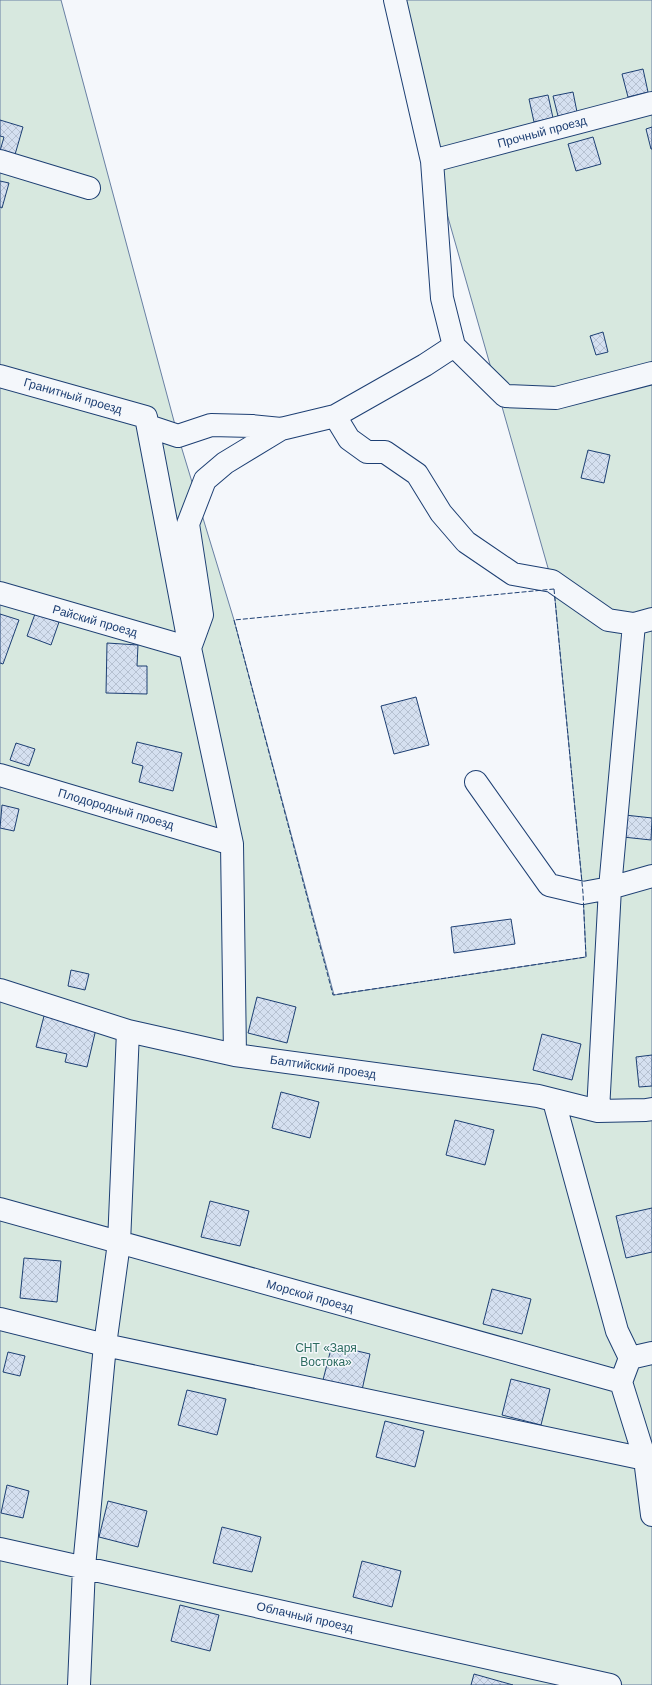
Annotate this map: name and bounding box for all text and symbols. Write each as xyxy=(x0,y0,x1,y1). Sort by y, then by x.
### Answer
street label: Прочный проезд xyxy=(496,113,588,151)
street label: Гранитный проезд xyxy=(22,375,124,417)
street label: Райский проезд xyxy=(51,602,139,640)
street label: Плодородный проезд xyxy=(57,786,175,832)
street label: Балтийский проезд xyxy=(269,1053,377,1081)
street label: Морской проезд xyxy=(265,1277,355,1315)
park label: СНТ «Заря Востока» xyxy=(295,1341,357,1369)
street label: Облачный проезд xyxy=(255,1599,355,1635)

